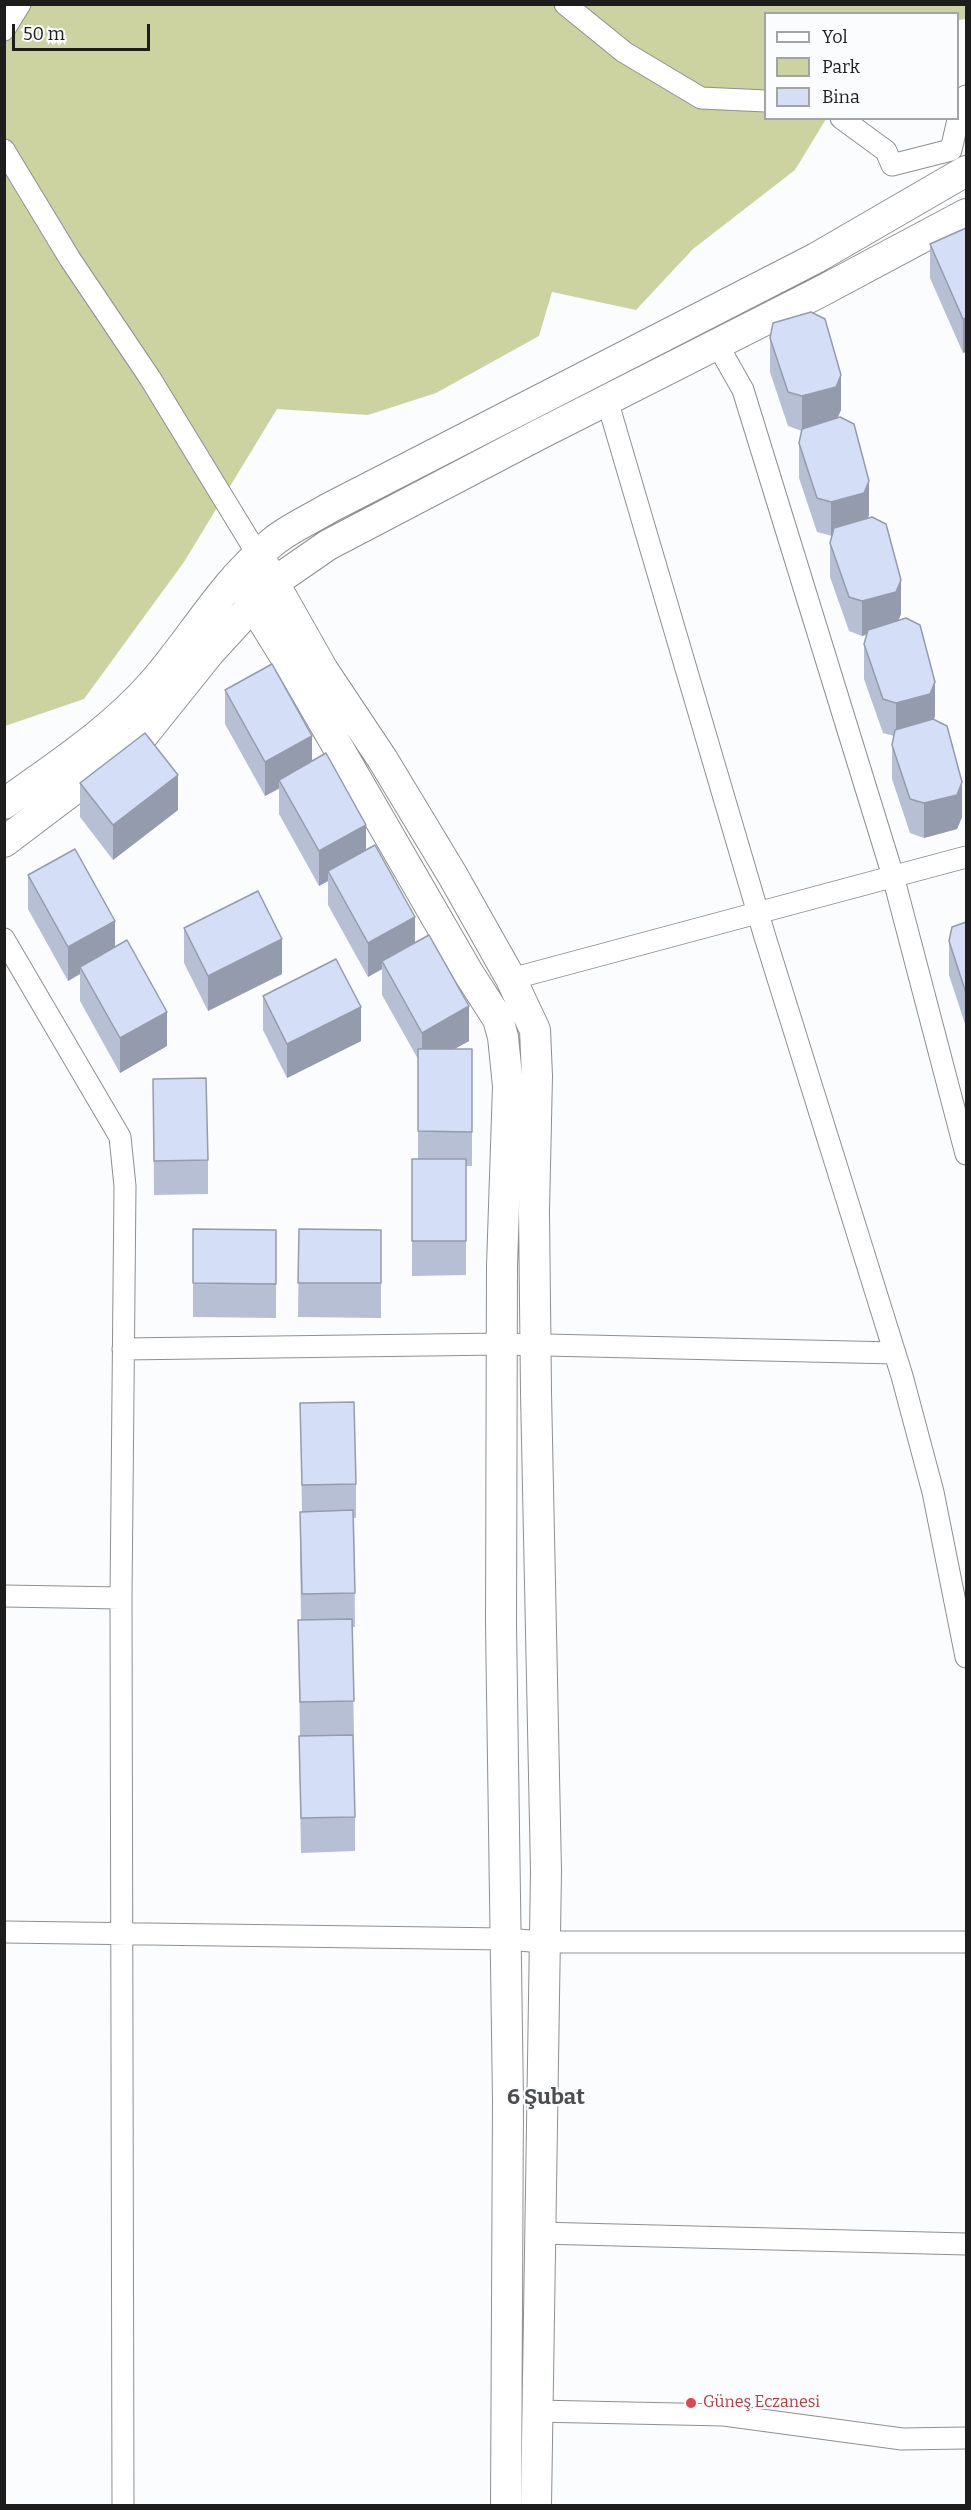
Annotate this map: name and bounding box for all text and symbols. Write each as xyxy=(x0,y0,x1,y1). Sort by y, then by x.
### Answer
scale bar xyxy=(15,12,153,50)
legend xyxy=(764,12,959,120)
text: 50 m xyxy=(23,23,65,45)
text: Yol xyxy=(822,26,848,48)
text: Park xyxy=(822,56,860,78)
text: Bina xyxy=(822,86,860,108)
district label: 6 Şubat xyxy=(507,2085,585,2111)
place label: Güneş Eczanesi xyxy=(703,2393,820,2413)
marker: Güneş Eczanesi xyxy=(684,2396,698,2410)

